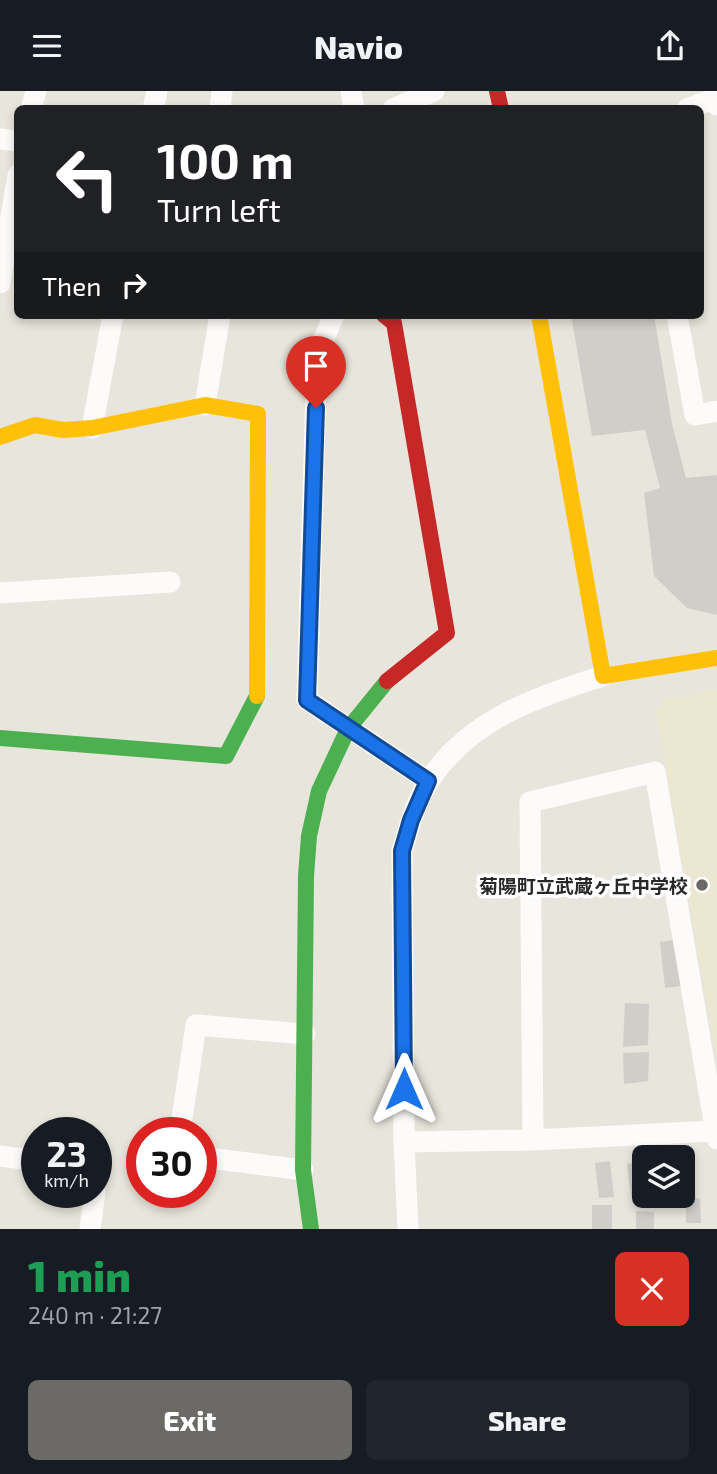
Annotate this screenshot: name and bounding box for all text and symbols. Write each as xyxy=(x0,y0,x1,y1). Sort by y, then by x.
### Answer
icon: menu xyxy=(28,27,66,65)
text: Navio xyxy=(314,27,403,65)
icon: share xyxy=(651,27,689,65)
text: 100 m xyxy=(157,130,294,189)
icon: left xyxy=(42,133,133,224)
text: Turn left xyxy=(157,190,281,228)
icon: right xyxy=(115,266,153,304)
text: Then xyxy=(42,270,101,301)
pin xyxy=(286,336,346,408)
icon: arrive xyxy=(297,347,335,385)
place label: 菊陽町立武蔵ヶ丘中学校 xyxy=(479,874,688,897)
marker: 菊陽町立武蔵ヶ丘中学校 xyxy=(694,877,710,893)
position arrow xyxy=(367,1052,441,1126)
speed limit sign: 30 xyxy=(126,1117,217,1208)
text: 23 xyxy=(46,1132,87,1174)
map controls xyxy=(632,1145,695,1208)
button: layers xyxy=(632,1145,695,1208)
text: km/h xyxy=(44,1169,89,1191)
text: 1 min xyxy=(28,1250,131,1300)
button: close xyxy=(615,1252,689,1326)
text: 240 m · 21:27 xyxy=(28,1301,162,1329)
button: Exit xyxy=(28,1380,352,1460)
button: Share xyxy=(366,1380,689,1460)

